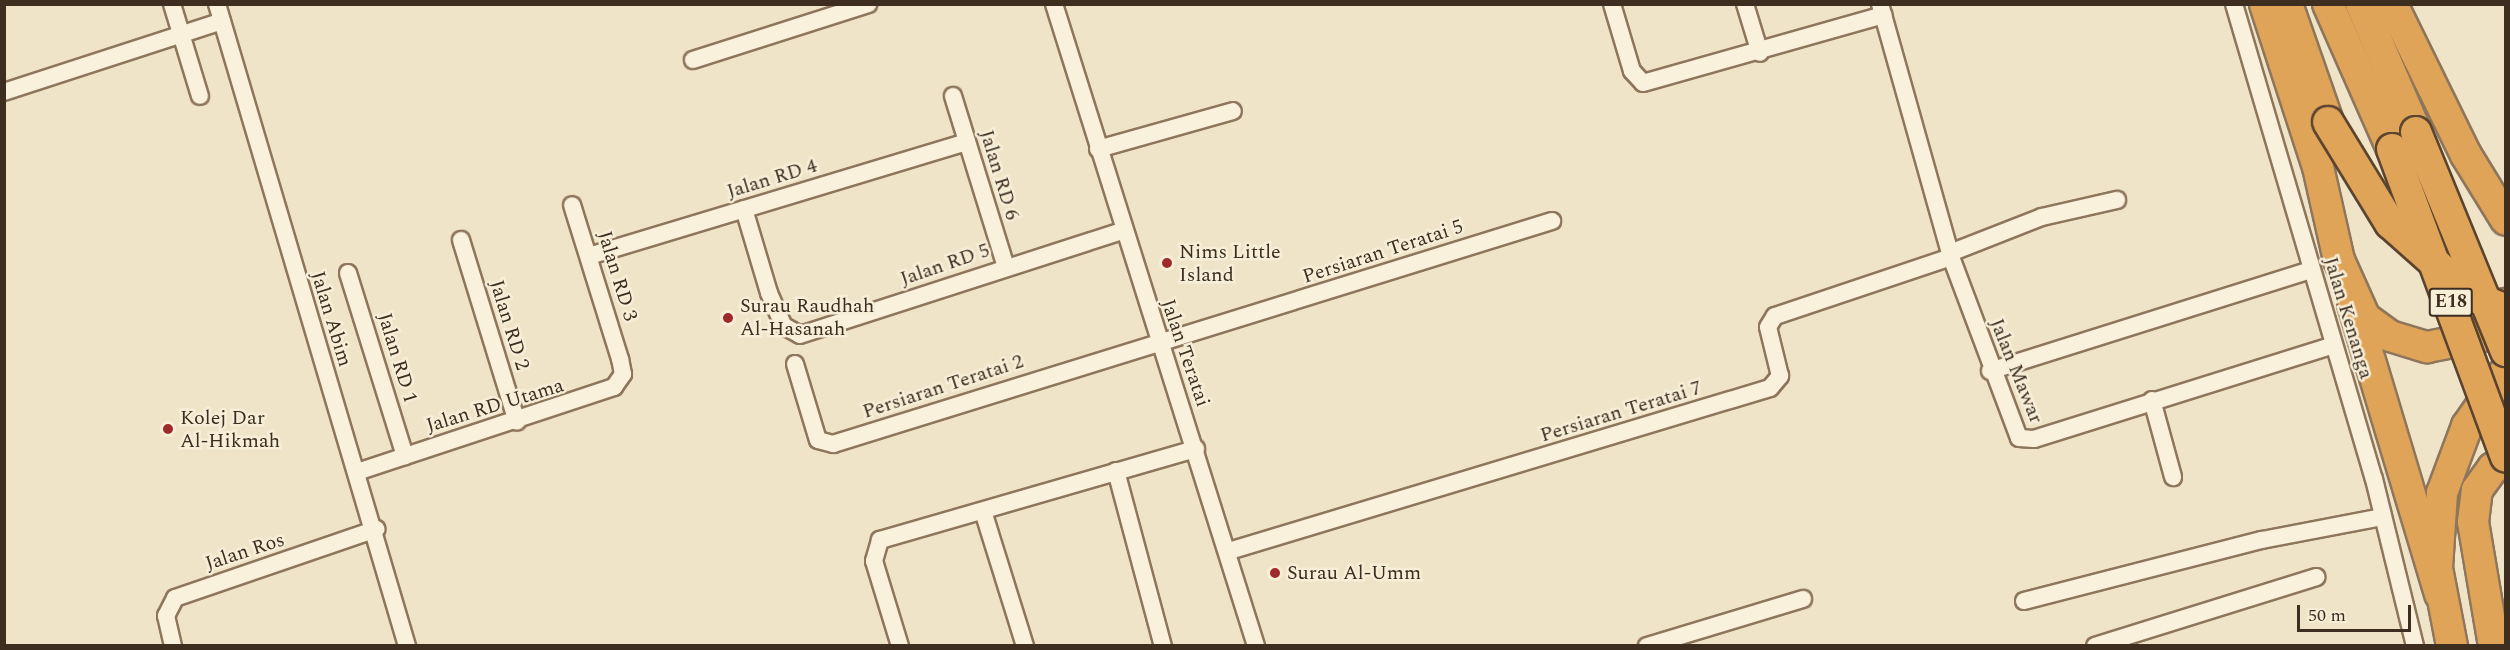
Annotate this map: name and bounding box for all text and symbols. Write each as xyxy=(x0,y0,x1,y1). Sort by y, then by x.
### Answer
street label: Jalan RD 6 xyxy=(974,127,1024,223)
street label: Jalan RD 4 xyxy=(724,154,820,204)
street label: Persiaran Teratai 5 xyxy=(1300,215,1466,289)
street label: Jalan RD 3 xyxy=(592,228,642,324)
street label: Jalan RD 5 xyxy=(897,239,993,291)
place label: Nims Little Island xyxy=(1179,240,1281,287)
street label: Jalan Kenanga xyxy=(2318,254,2378,382)
marker: Nims Little Island xyxy=(1160,256,1174,270)
street label: Jalan Abim xyxy=(305,268,357,370)
street label: Jalan RD 2 xyxy=(484,277,534,373)
road number: E18 xyxy=(2428,287,2474,317)
place label: Surau Raudhah Al-Hasanah xyxy=(740,294,874,341)
street label: Jalan Teratai xyxy=(1155,296,1215,410)
street label: Jalan RD 1 xyxy=(372,310,422,406)
marker: Surau Raudhah Al-Hasanah xyxy=(721,311,735,325)
street label: Jalan Mawar xyxy=(1984,315,2048,427)
street label: Persiaran Teratai 2 xyxy=(860,350,1026,424)
street label: Jalan RD Utama xyxy=(423,374,567,438)
street label: Persiaran Teratai 7 xyxy=(1537,376,1705,448)
place label: Kolej Dar Al-Hikmah xyxy=(180,406,280,453)
marker: Kolej Dar Al-Hikmah xyxy=(161,422,175,436)
street label: Jalan Ros xyxy=(202,528,288,576)
place label: Surau Al-Umm xyxy=(1287,561,1421,585)
marker: Surau Al-Umm xyxy=(1268,566,1282,580)
scale bar xyxy=(2300,593,2414,631)
text: 50 m xyxy=(2308,602,2346,629)

